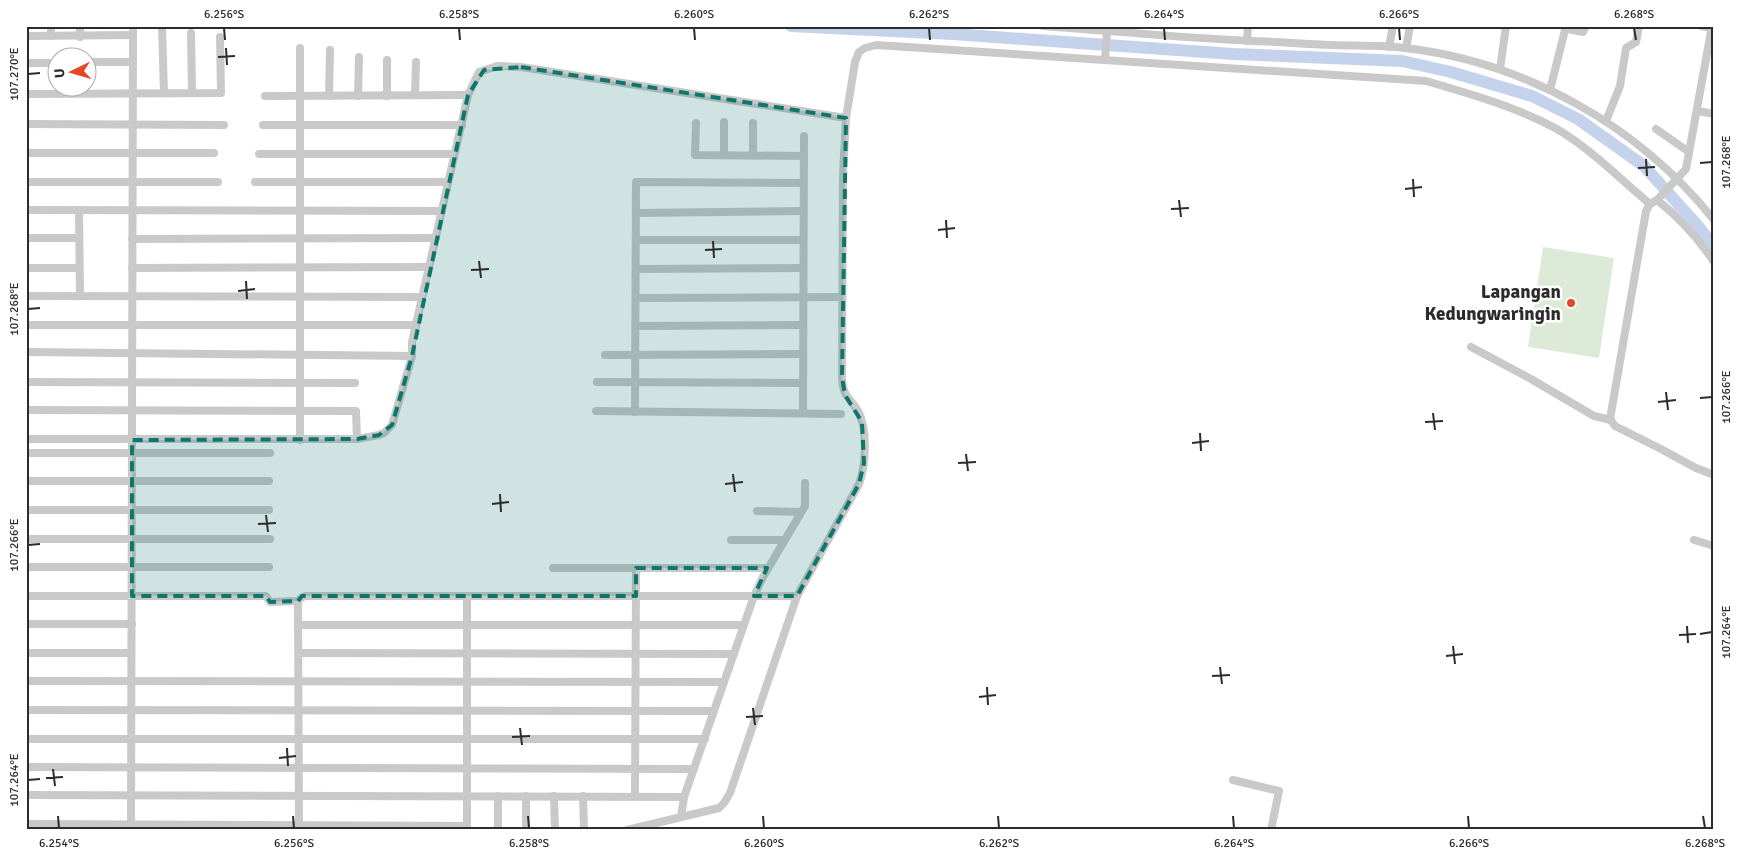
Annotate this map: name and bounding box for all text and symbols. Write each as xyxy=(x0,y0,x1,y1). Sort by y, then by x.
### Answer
text: 6.256°S xyxy=(204,7,244,22)
text: 6.258°S xyxy=(439,7,479,22)
text: 6.260°S xyxy=(674,7,714,22)
text: 6.262°S xyxy=(909,7,949,22)
text: 6.264°S xyxy=(1144,7,1184,22)
text: 6.266°S xyxy=(1379,7,1419,22)
text: 6.268°S xyxy=(1614,7,1654,22)
text: 107.270°E xyxy=(7,47,22,101)
north arrow xyxy=(48,48,98,98)
text: U xyxy=(51,68,68,79)
text: 107.268°E xyxy=(1719,135,1734,189)
place label: Lapangan Kedungwaringin xyxy=(1425,280,1561,326)
text: 107.268°E xyxy=(7,282,22,336)
marker: Lapangan Kedungwaringin xyxy=(1565,297,1577,309)
text: 107.266°E xyxy=(1719,370,1734,424)
text: 107.266°E xyxy=(7,518,22,572)
text: 107.264°E xyxy=(1719,605,1734,659)
text: 107.264°E xyxy=(7,753,22,807)
text: 6.254°S xyxy=(39,836,79,851)
text: 6.256°S xyxy=(274,836,314,851)
text: 6.258°S xyxy=(509,836,549,851)
text: 6.260°S xyxy=(744,836,784,851)
text: 6.262°S xyxy=(979,836,1019,851)
text: 6.264°S xyxy=(1214,836,1254,851)
text: 6.266°S xyxy=(1449,836,1489,851)
text: 6.268°S xyxy=(1685,836,1725,851)

